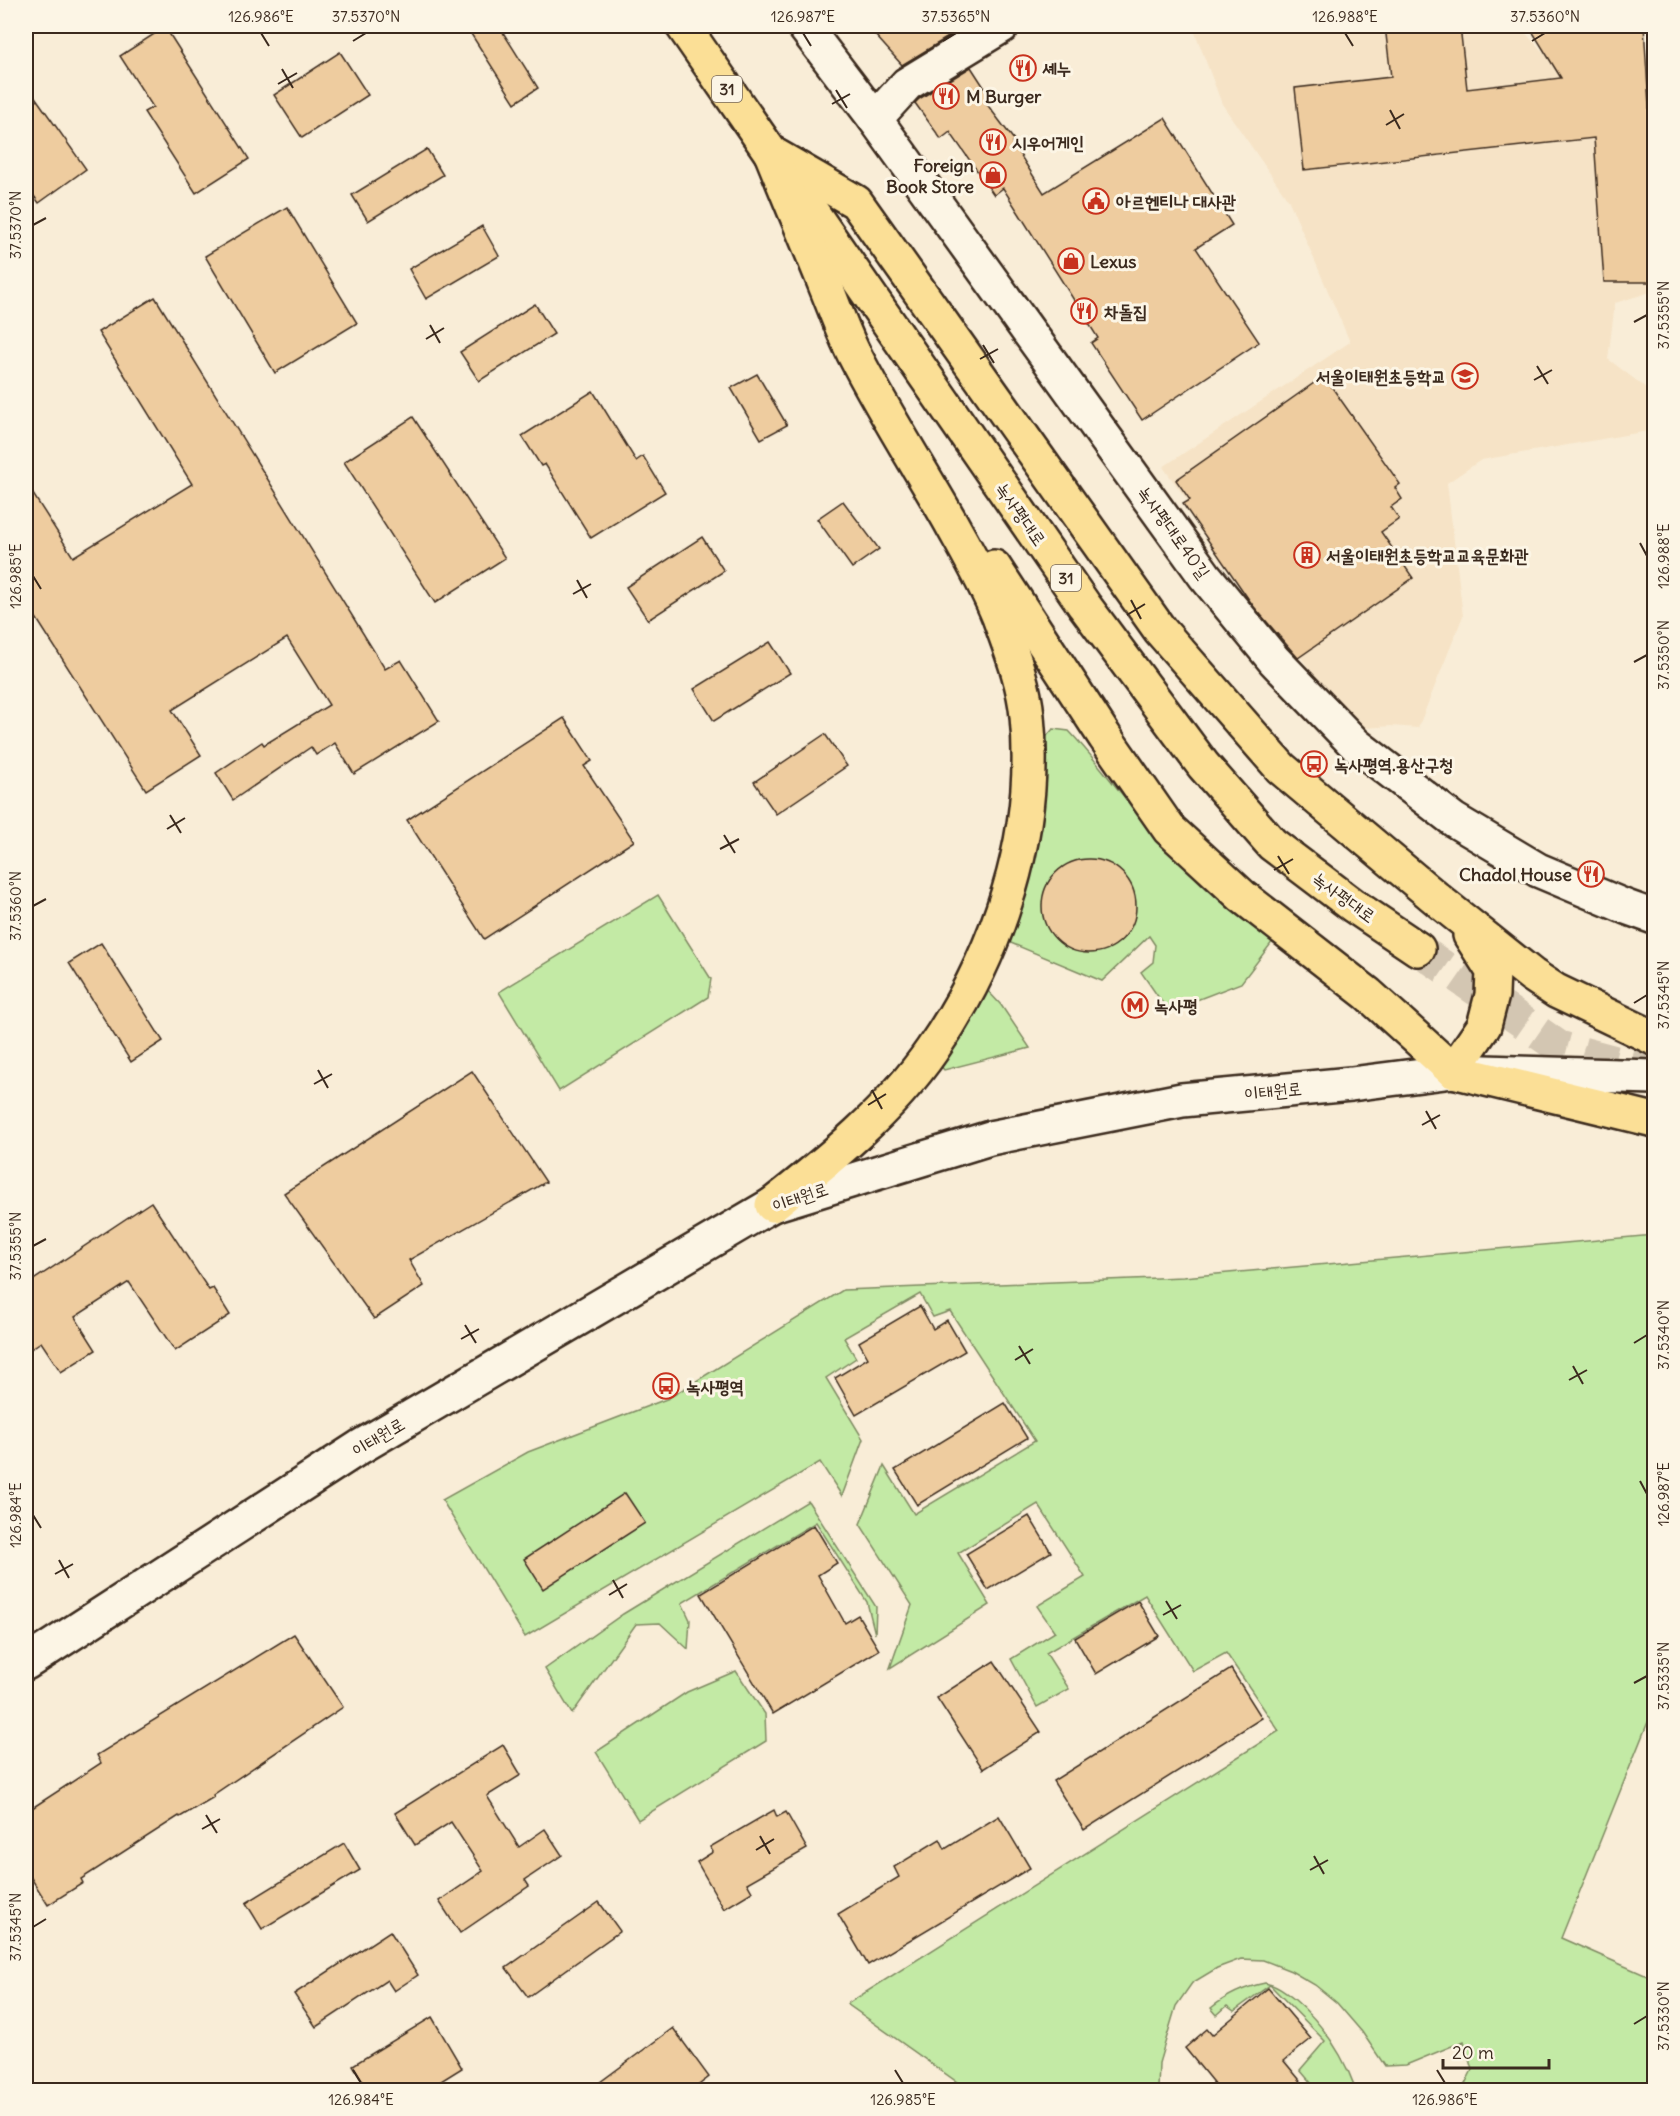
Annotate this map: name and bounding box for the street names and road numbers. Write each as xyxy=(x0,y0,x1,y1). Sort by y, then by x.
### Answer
road number: 31 xyxy=(712,76,742,102)
street label: 녹사평대로 xyxy=(991,478,1051,550)
street label: 녹사평대로40길 xyxy=(1133,481,1216,583)
road number: 31 xyxy=(1051,565,1081,591)
street label: 녹사평대로 xyxy=(1308,866,1380,928)
street label: 이태원로 xyxy=(1243,1077,1303,1105)
street label: 이태원로 xyxy=(769,1177,831,1217)
street label: 이태원로 xyxy=(347,1412,409,1462)

